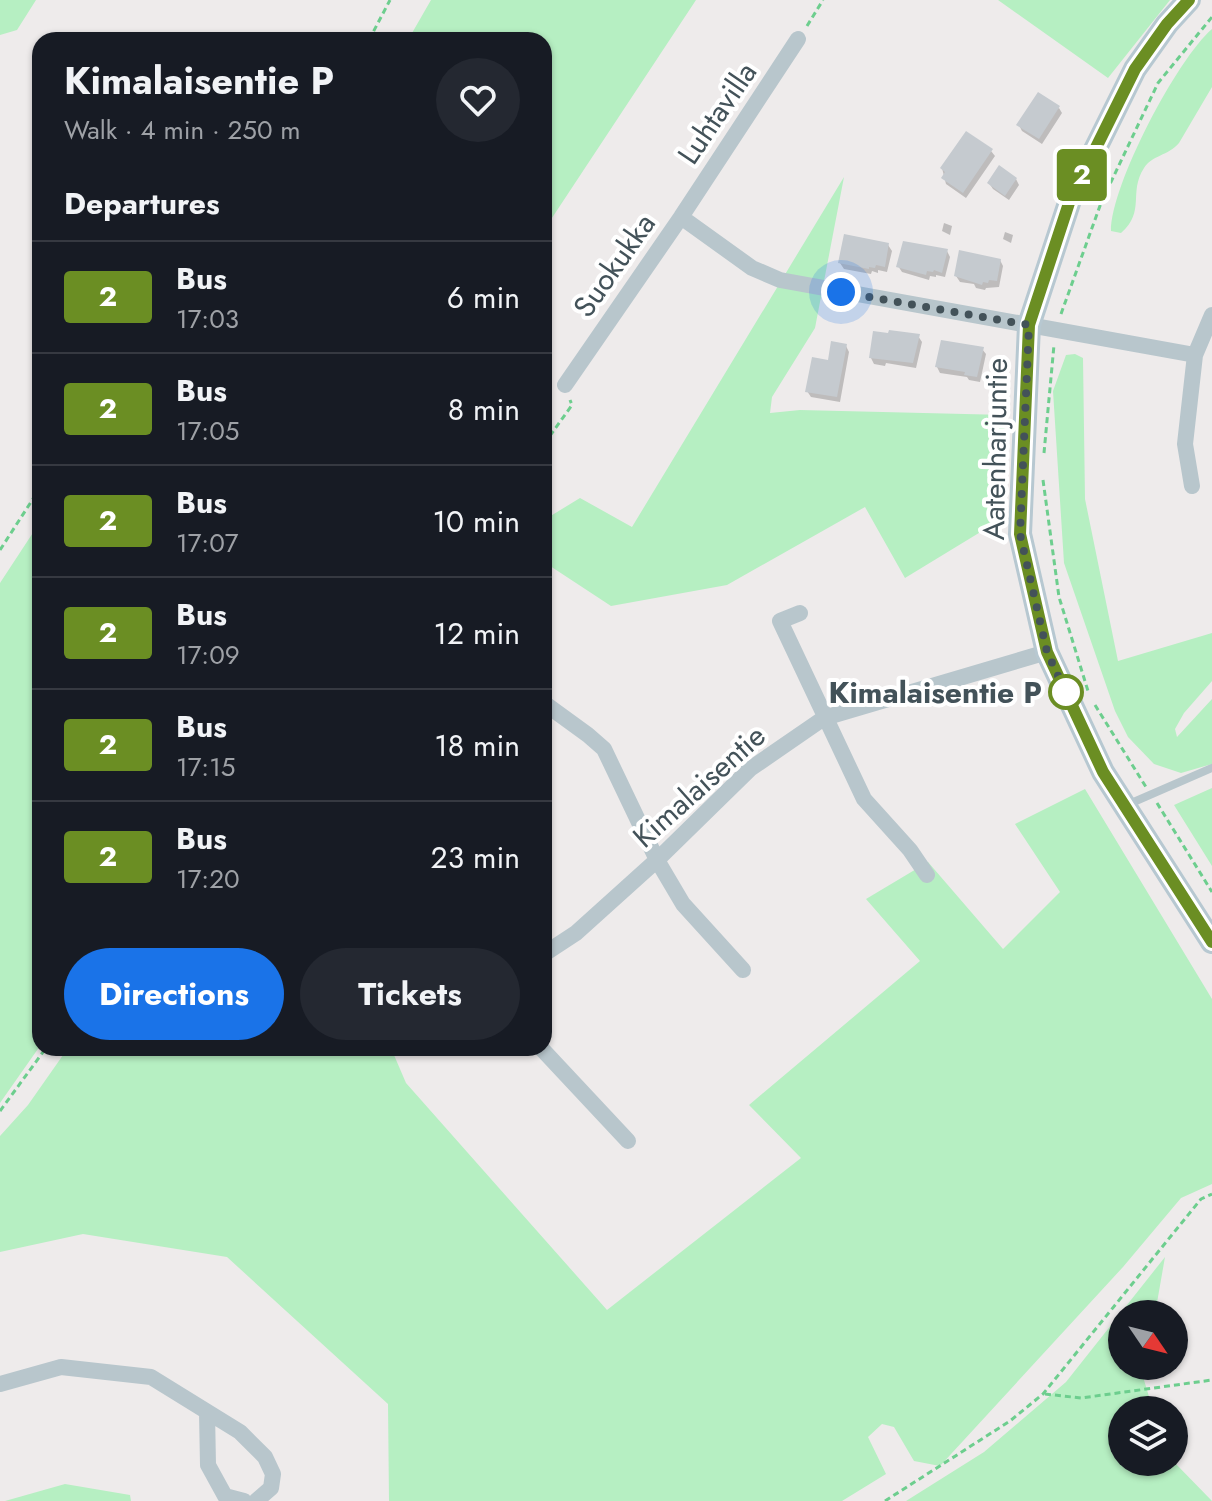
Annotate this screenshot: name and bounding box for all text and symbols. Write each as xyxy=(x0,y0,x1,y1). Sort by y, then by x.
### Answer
text: Kimalaisentie P xyxy=(64,53,334,108)
street label: Luhtavilla xyxy=(667,53,767,173)
button: heart xyxy=(436,58,520,142)
text: Walk · 4 min · 250 m xyxy=(64,111,301,149)
line badge: 2 xyxy=(1056,149,1108,201)
text: 2 xyxy=(1073,154,1091,195)
text: Departures xyxy=(64,182,220,225)
street label: Suokukka xyxy=(563,204,665,326)
text: Bus xyxy=(176,257,227,300)
your location xyxy=(821,272,861,312)
text: 2 xyxy=(99,276,117,317)
text: 6 min xyxy=(447,276,520,319)
text: 17:03 xyxy=(176,300,239,338)
street label: Aatenharjuntie xyxy=(972,357,1018,541)
text: Bus xyxy=(176,369,227,412)
text: 2 xyxy=(99,388,117,429)
text: 8 min xyxy=(448,388,520,431)
text: 17:05 xyxy=(176,412,239,450)
text: Bus xyxy=(176,481,227,524)
text: 2 xyxy=(99,500,117,541)
text: 10 min xyxy=(433,500,520,543)
text: 17:07 xyxy=(176,524,238,562)
text: Bus xyxy=(176,593,227,636)
text: 2 xyxy=(99,612,117,653)
text: 12 min xyxy=(433,612,520,655)
text: 17:09 xyxy=(176,636,240,674)
place label: Kimalaisentie P xyxy=(829,671,1042,714)
marker: Kimalaisentie P xyxy=(1049,675,1083,709)
text: Bus xyxy=(176,705,227,748)
street label: Kimalaisentie xyxy=(623,715,775,857)
text: 2 xyxy=(99,724,117,765)
text: 18 min xyxy=(434,724,520,767)
text: 17:15 xyxy=(176,748,236,786)
text: Bus xyxy=(176,817,227,860)
text: 2 xyxy=(99,836,117,877)
text: 23 min xyxy=(431,836,520,879)
text: 17:20 xyxy=(176,860,240,898)
button: Directions xyxy=(64,948,284,1040)
button: Tickets xyxy=(300,948,520,1040)
north arrow xyxy=(1108,1300,1188,1380)
map controls xyxy=(1108,1300,1188,1476)
button: layers xyxy=(1108,1396,1188,1476)

